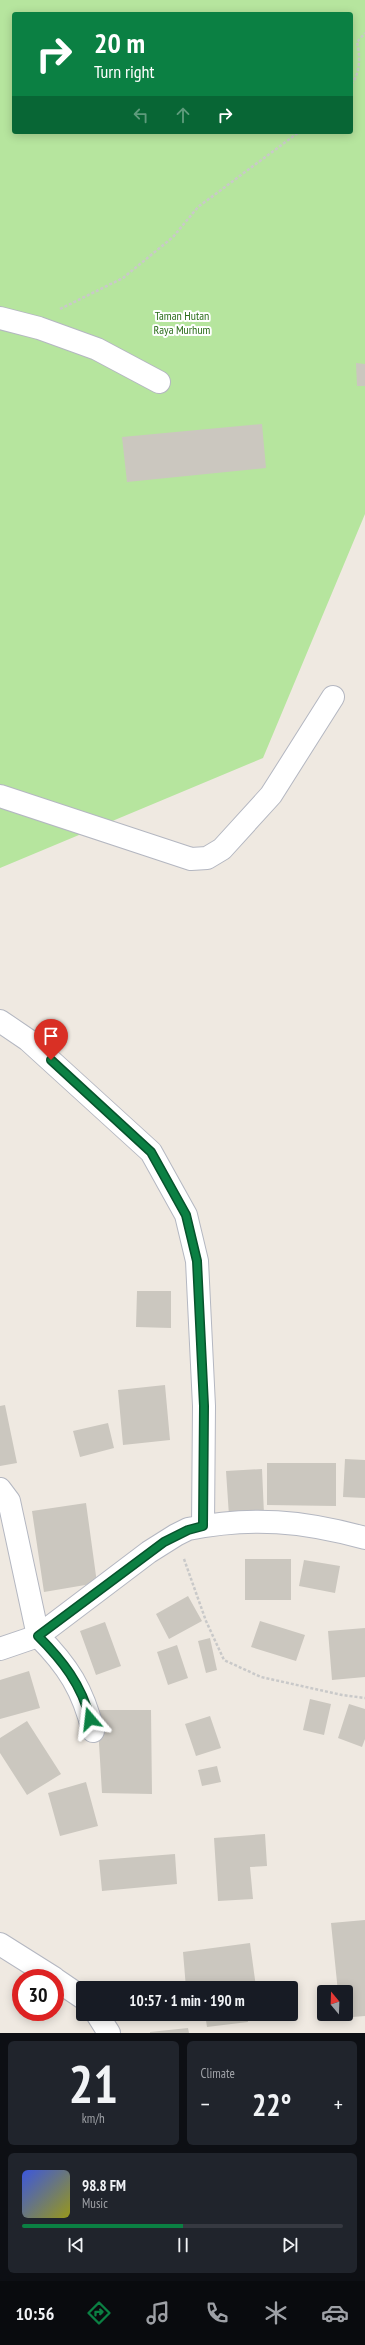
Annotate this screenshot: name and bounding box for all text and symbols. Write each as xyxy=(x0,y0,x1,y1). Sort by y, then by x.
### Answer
text: 20 m xyxy=(94,24,145,61)
icon: right xyxy=(28,28,80,80)
text: Turn right xyxy=(94,60,154,83)
icon: left xyxy=(130,104,152,126)
icon: ahead xyxy=(172,104,194,126)
icon: right xyxy=(214,104,236,126)
park label: Taman Hutan Raya Murhum xyxy=(154,308,211,337)
pin xyxy=(34,1019,68,1060)
icon: arrive xyxy=(40,1025,62,1047)
position arrow xyxy=(69,1698,111,1740)
speed limit sign: 30 xyxy=(12,1969,64,2021)
north arrow xyxy=(317,1985,353,2021)
map controls xyxy=(317,1985,353,2021)
text: 10:57 · 1 min · 190 m xyxy=(129,1991,245,2010)
text: 21 xyxy=(68,2050,118,2117)
text: Climate xyxy=(201,2065,235,2082)
text: 22° xyxy=(252,2085,292,2124)
text: − xyxy=(201,2090,210,2118)
text: + xyxy=(334,2090,343,2118)
text: km/h xyxy=(82,2110,105,2127)
text: 98.8 FM xyxy=(82,2176,126,2195)
text: Music xyxy=(82,2195,108,2212)
icon: previous xyxy=(65,2234,87,2256)
icon: pause xyxy=(172,2234,194,2256)
icon: next xyxy=(279,2234,301,2256)
icon: directions xyxy=(85,2299,113,2327)
icon: music xyxy=(144,2299,172,2327)
icon: phone xyxy=(203,2299,231,2327)
icon: climate xyxy=(262,2299,290,2327)
icon: car xyxy=(321,2299,349,2327)
text: 10:56 xyxy=(16,2302,54,2325)

